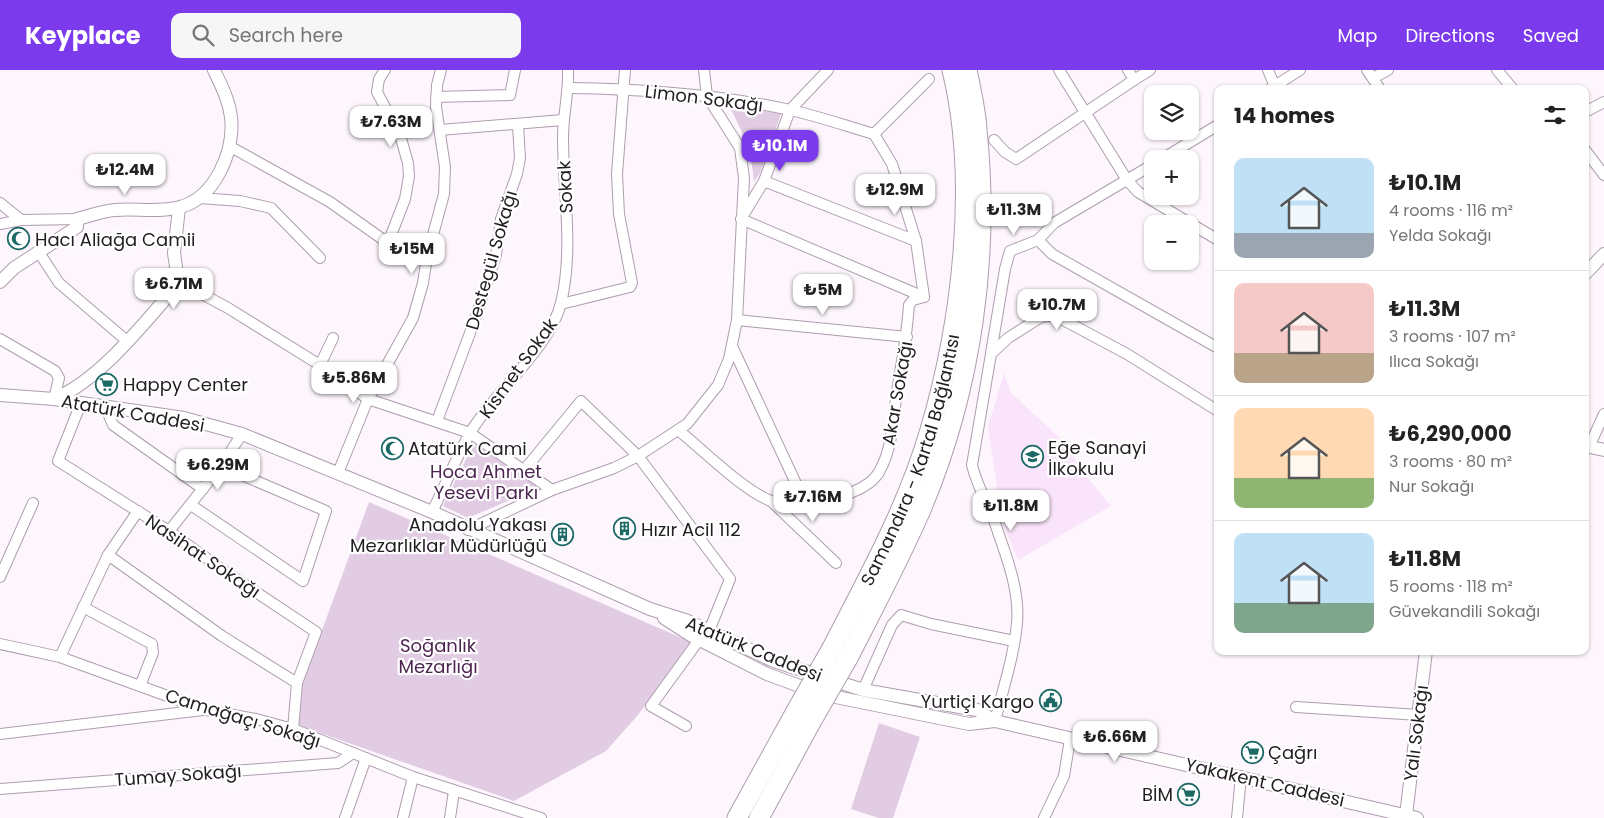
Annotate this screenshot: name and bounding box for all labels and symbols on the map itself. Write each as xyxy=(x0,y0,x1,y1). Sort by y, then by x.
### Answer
street label: Limon Sokağı xyxy=(644,78,764,118)
pin: ₺7.63M xyxy=(350,106,432,148)
pin: ₺10.1M xyxy=(739,129,821,172)
pin: ₺12.4M xyxy=(84,154,166,196)
street label: Sokak xyxy=(551,159,579,214)
pin: ₺12.9M xyxy=(854,174,936,216)
street label: Destegül Sokağı xyxy=(459,187,523,333)
pin: ₺11.3M xyxy=(973,194,1055,236)
mosque icon: Hacı Aliağa Camii xyxy=(7,227,31,251)
place label: Hacı Aliağa Camii xyxy=(35,227,196,252)
pin: ₺15M xyxy=(382,232,442,275)
pin: ₺6.71M xyxy=(133,268,215,310)
pin: ₺5M xyxy=(799,274,847,316)
pin: ₺10.7M xyxy=(1016,288,1098,331)
street label: Kismet Sokak xyxy=(473,312,563,423)
street label: Samandıra - Kartal Bağlantısı xyxy=(854,332,965,590)
street label: Akar Sokağı xyxy=(876,339,918,447)
pin: ₺5.86M xyxy=(313,362,395,404)
supermarket icon: Happy Center xyxy=(95,372,119,396)
place label: Happy Center xyxy=(123,372,248,397)
street label: Atatürk Caddesi xyxy=(59,388,207,438)
place label: Eğe Sanayi İlkokulu xyxy=(1048,435,1146,481)
mosque icon: Atatürk Cami xyxy=(380,436,404,460)
place label: Atatürk Cami xyxy=(408,436,527,461)
school or university icon: Eğe Sanayi İlkokulu xyxy=(1020,445,1044,469)
pin: ₺6.29M xyxy=(177,448,259,491)
park label: Hoca Ahmet Yesevi Parkı xyxy=(430,459,542,505)
pin: ₺7.16M xyxy=(772,480,854,523)
pin: ₺11.8M xyxy=(970,490,1052,532)
street label: Nasihat Sokağı xyxy=(141,508,265,604)
place label: Anadolu Yakası Mezarlıklar Müdürlüğü xyxy=(350,512,547,558)
building icon: Hızır Acil 112 xyxy=(613,517,637,541)
place label: Hızır Acil 112 xyxy=(641,517,741,542)
building icon: Anadolu Yakası Mezarlıklar Müdürlüğü xyxy=(551,522,575,546)
street label: Atatürk Caddesi xyxy=(682,610,826,688)
park label: Soğanlık Mezarlığı xyxy=(398,633,478,679)
street label: Camağaçı Sokağı xyxy=(162,682,324,754)
street label: Yalı Sokağı xyxy=(1398,684,1434,782)
place label: Yurtiçi Kargo xyxy=(921,689,1034,714)
public building icon: Yurtiçi Kargo xyxy=(1038,689,1062,713)
pin: ₺6.66M xyxy=(1074,720,1156,763)
supermarket icon: Çağrı xyxy=(1240,740,1264,764)
place label: Çağrı xyxy=(1268,740,1317,765)
street label: Yakakent Caddesi xyxy=(1183,752,1347,812)
street label: Tumay Sokağı xyxy=(114,758,242,792)
place label: BİM xyxy=(1142,782,1173,807)
supermarket icon: BİM xyxy=(1177,782,1201,806)

